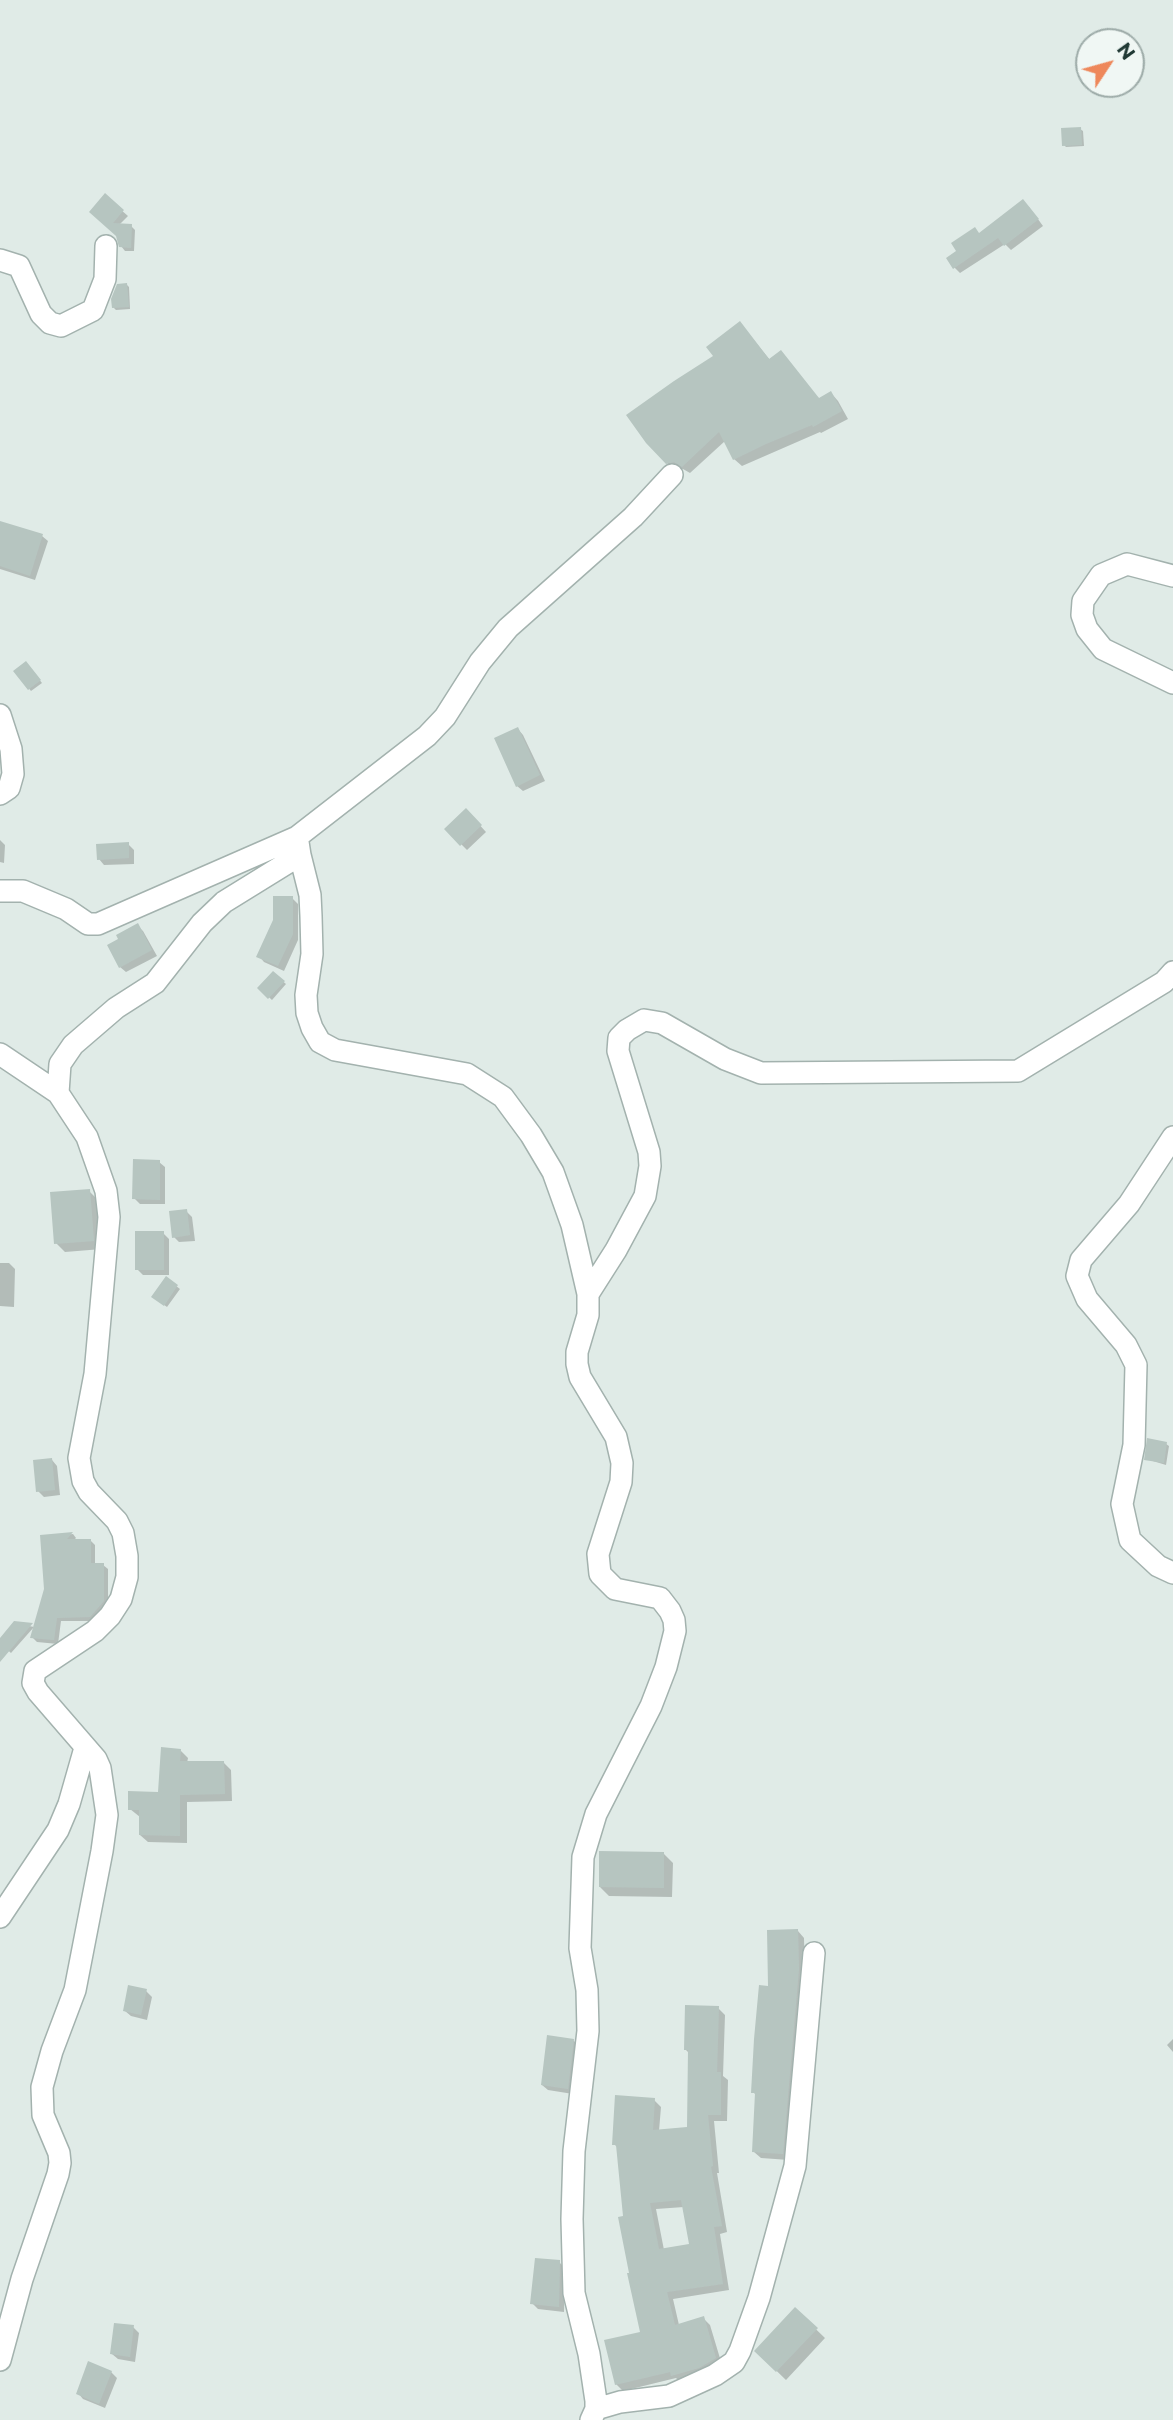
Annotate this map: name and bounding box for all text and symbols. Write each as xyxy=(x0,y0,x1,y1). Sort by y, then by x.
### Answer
north arrow xyxy=(1075,28,1145,98)
text: N xyxy=(1112,39,1140,65)

